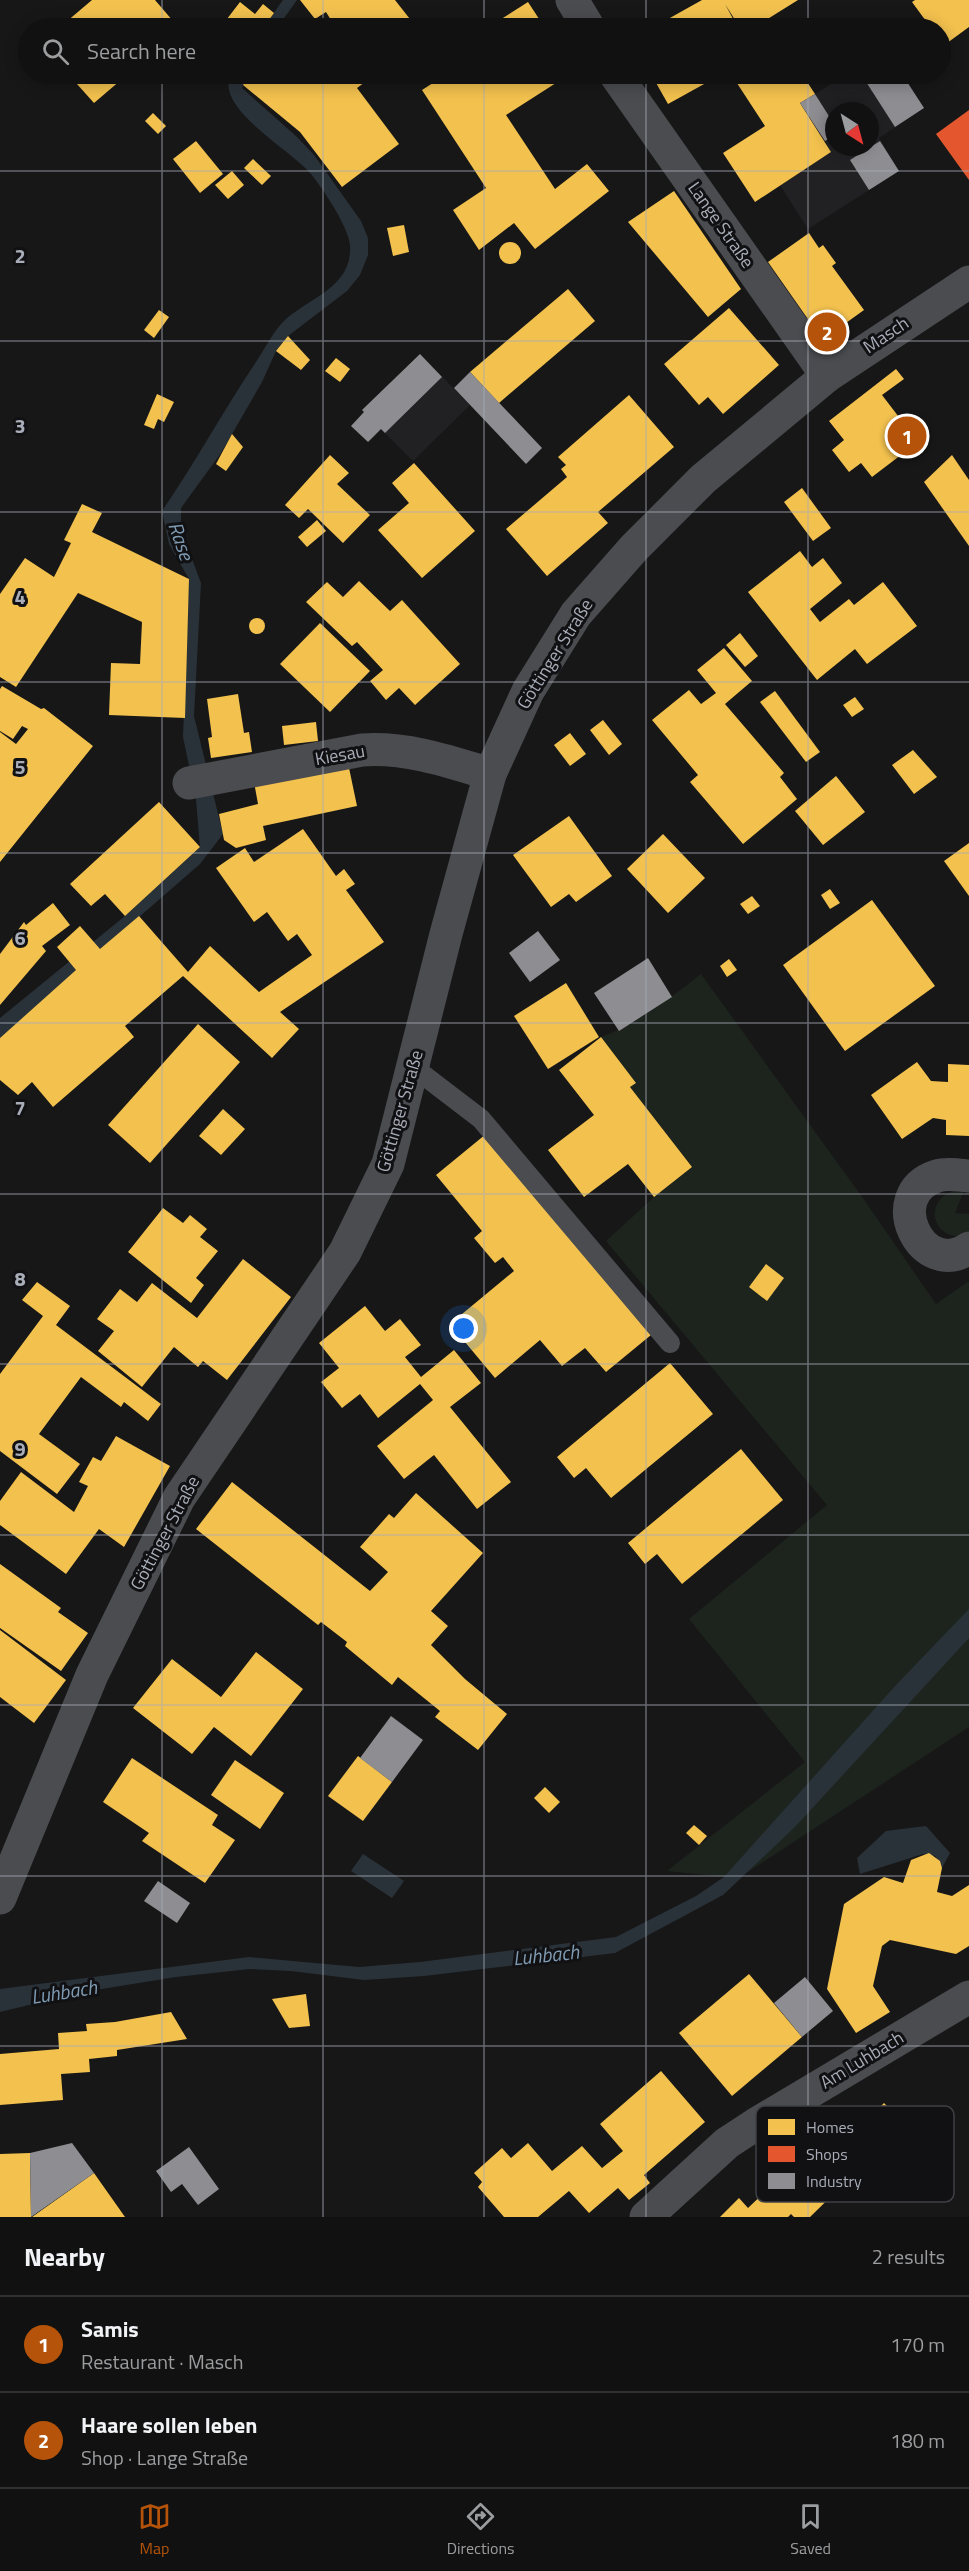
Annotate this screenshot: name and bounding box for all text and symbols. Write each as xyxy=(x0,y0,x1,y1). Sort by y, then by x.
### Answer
search box xyxy=(18,18,951,84)
text: Search here xyxy=(87,34,196,68)
icon: search xyxy=(39,35,72,68)
north arrow xyxy=(825,102,879,156)
street label: Lange Straße xyxy=(682,176,761,273)
text: 2 xyxy=(14,240,26,271)
street label: Masch xyxy=(857,309,914,360)
pin: 2 xyxy=(808,310,846,354)
text: 3 xyxy=(14,410,26,441)
pin: 1 xyxy=(888,414,926,458)
water label: Rase xyxy=(160,517,203,566)
text: 4 xyxy=(14,581,26,612)
street label: Göttinger Straße xyxy=(510,593,599,714)
street label: Kiesau xyxy=(313,737,367,772)
text: 5 xyxy=(14,751,26,782)
text: 6 xyxy=(14,922,26,953)
street label: Göttinger Straße xyxy=(369,1047,430,1175)
text: 7 xyxy=(14,1092,26,1123)
text: 8 xyxy=(14,1263,26,1294)
your location xyxy=(449,1314,478,1343)
text: 9 xyxy=(14,1433,26,1464)
street label: Göttinger Straße xyxy=(123,1471,206,1595)
water label: Luhbach xyxy=(511,1936,582,1973)
water label: Luhbach xyxy=(29,1971,100,2012)
street label: Am Luhbach xyxy=(815,2024,909,2095)
legend xyxy=(756,2106,954,2202)
text: Homes xyxy=(806,2115,854,2139)
text: Shops xyxy=(806,2142,848,2166)
text: Industry xyxy=(806,2169,862,2193)
text: Nearby xyxy=(24,2237,105,2276)
text: 2 results xyxy=(872,2241,945,2272)
text: Samis xyxy=(81,2312,139,2346)
text: 1 xyxy=(38,2329,49,2360)
text: 170 m xyxy=(890,2329,945,2360)
text: Restaurant · Masch xyxy=(81,2346,244,2377)
text: Haare sollen leben xyxy=(81,2408,257,2442)
text: 2 xyxy=(38,2425,49,2456)
text: 180 m xyxy=(890,2425,945,2456)
text: Shop · Lange Straße xyxy=(81,2442,248,2473)
tab: Map xyxy=(138,2500,171,2560)
tab: Directions xyxy=(447,2500,515,2560)
tab: Saved xyxy=(790,2500,831,2560)

